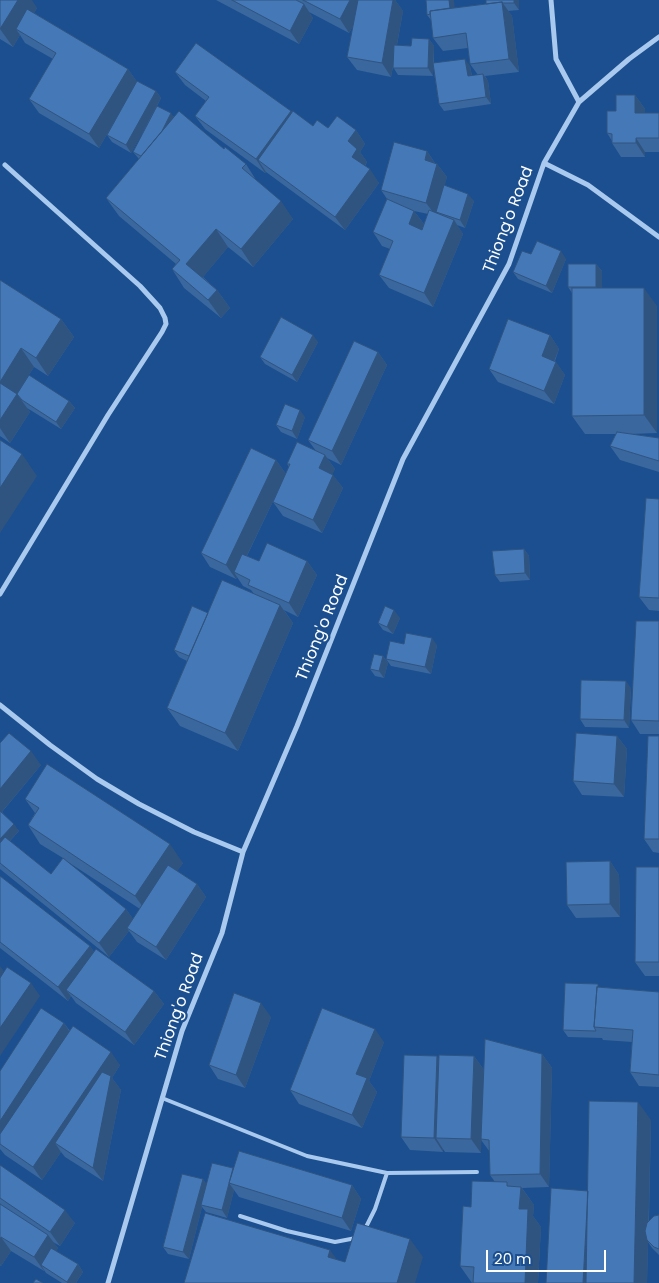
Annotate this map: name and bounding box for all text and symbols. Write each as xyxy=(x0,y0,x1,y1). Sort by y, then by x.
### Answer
street label: Thiong'o Road xyxy=(480,164,538,276)
street label: Thiong'o Road xyxy=(293,572,353,684)
street label: Thiong'o Road xyxy=(152,951,208,1063)
scale bar xyxy=(489,1240,609,1272)
text: 20 m xyxy=(494,1248,532,1269)

